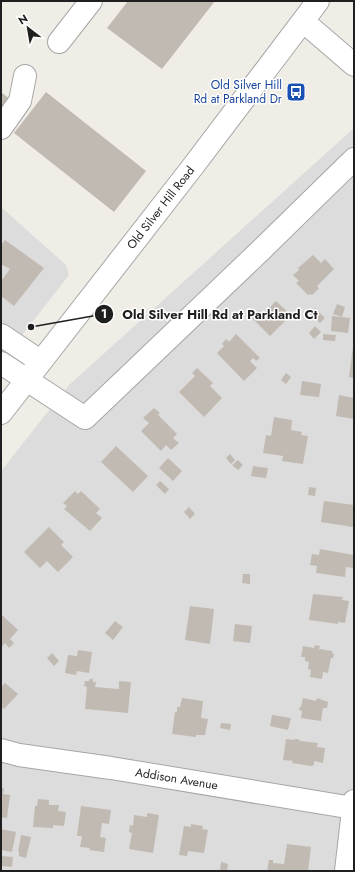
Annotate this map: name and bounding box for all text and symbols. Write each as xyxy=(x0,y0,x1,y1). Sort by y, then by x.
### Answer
north arrow xyxy=(8,8,48,48)
text: N xyxy=(15,10,31,29)
place label: Old Silver Hill Rd at Parkland Dr xyxy=(194,76,283,108)
bus stop icon: Old Silver Hill Rd at Parkland Dr xyxy=(285,81,307,103)
street label: Old Silver Hill Road xyxy=(123,162,199,253)
callout: Old Silver Hill Rd at Parkland Ct xyxy=(94,302,325,327)
text: 1 xyxy=(101,305,107,323)
text: Old Silver Hill Rd at Parkland Ct xyxy=(122,305,319,324)
street label: Addison Avenue xyxy=(134,763,219,795)

